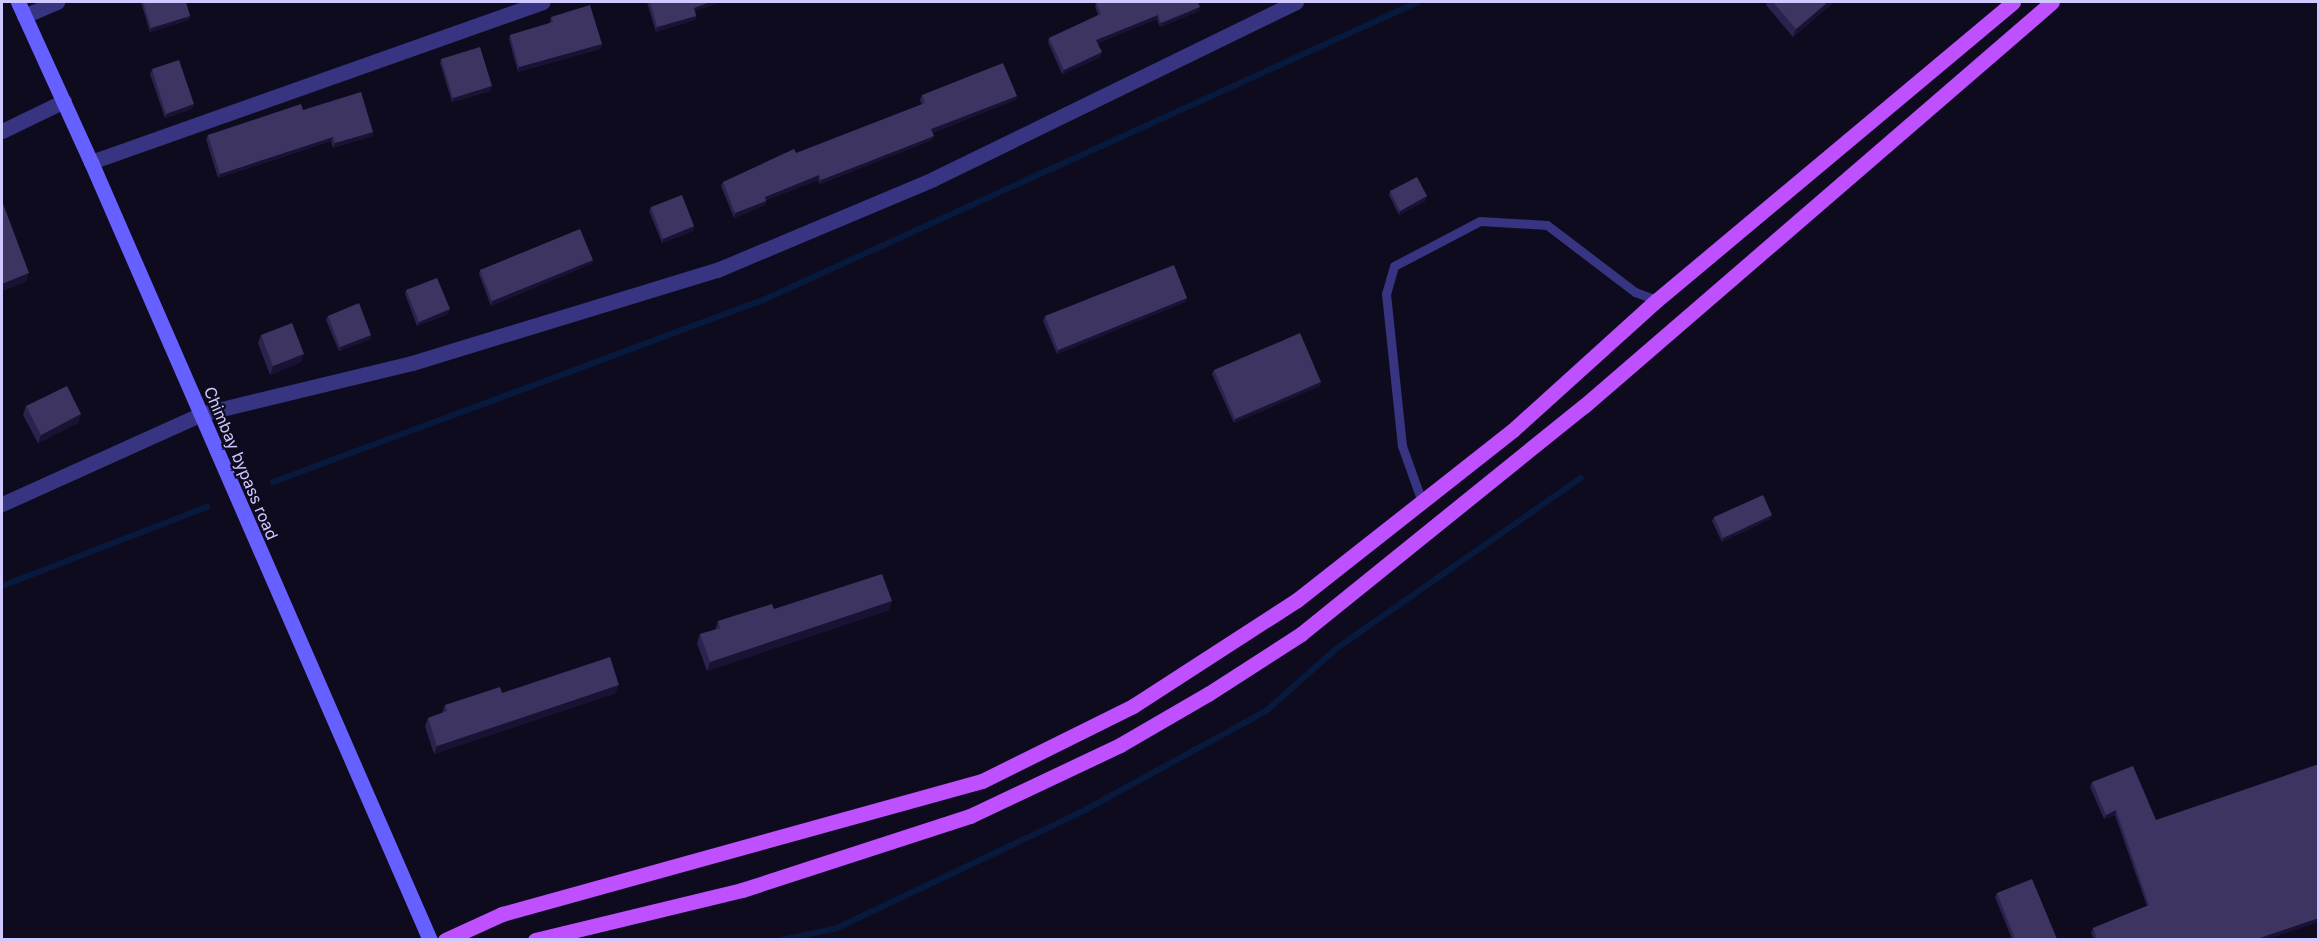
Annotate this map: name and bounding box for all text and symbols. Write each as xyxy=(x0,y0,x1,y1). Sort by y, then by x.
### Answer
street label: Chimbay bypass road xyxy=(200,384,282,542)

